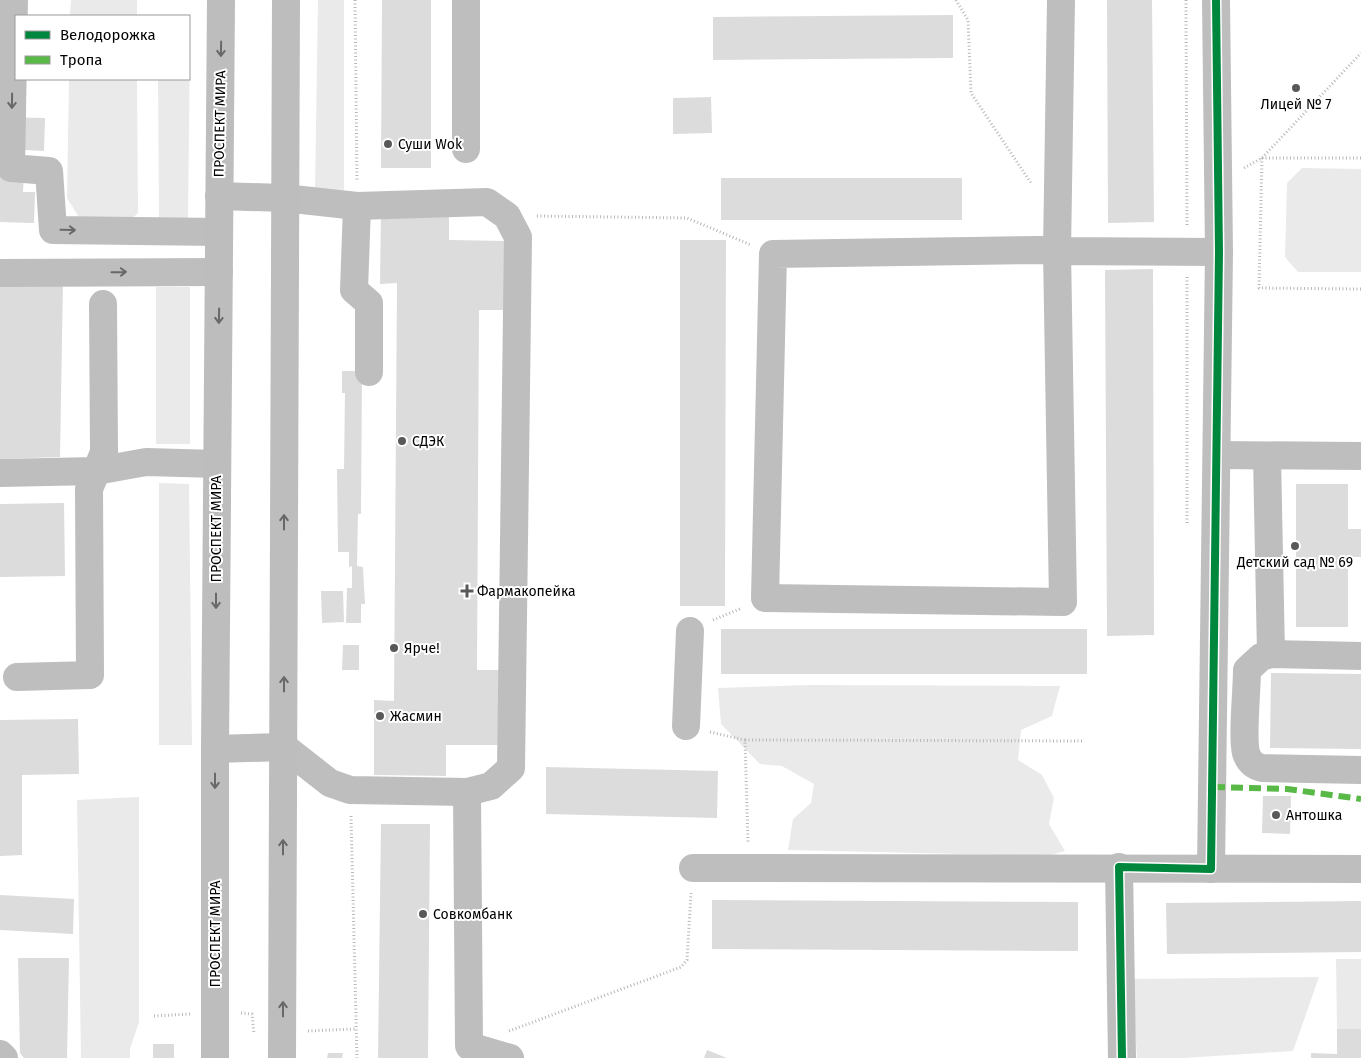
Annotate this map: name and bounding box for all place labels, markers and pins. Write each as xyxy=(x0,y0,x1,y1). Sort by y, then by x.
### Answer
marker: Лицей № 7 xyxy=(1290,82,1302,94)
place label: Лицей № 7 xyxy=(1260,96,1332,113)
place label: Суши Wok xyxy=(398,136,463,153)
marker: Суши Wok xyxy=(382,138,394,150)
place label: СДЭК xyxy=(412,433,445,450)
marker: СДЭК xyxy=(396,435,408,447)
marker: Детский сад № 69 xyxy=(1289,540,1301,552)
place label: Детский сад № 69 xyxy=(1236,554,1353,571)
place label: Фармакопейка xyxy=(477,583,576,600)
marker: Фармакопейка xyxy=(461,585,473,597)
place label: Ярче! xyxy=(404,640,440,657)
marker: Ярче! xyxy=(388,642,400,654)
place label: Жасмин xyxy=(390,708,442,725)
marker: Жасмин xyxy=(374,710,386,722)
place label: Антошка xyxy=(1286,807,1342,824)
marker: Антошка xyxy=(1270,809,1282,821)
place label: Совкомбанк xyxy=(433,906,513,923)
marker: Совкомбанк xyxy=(417,908,429,920)

